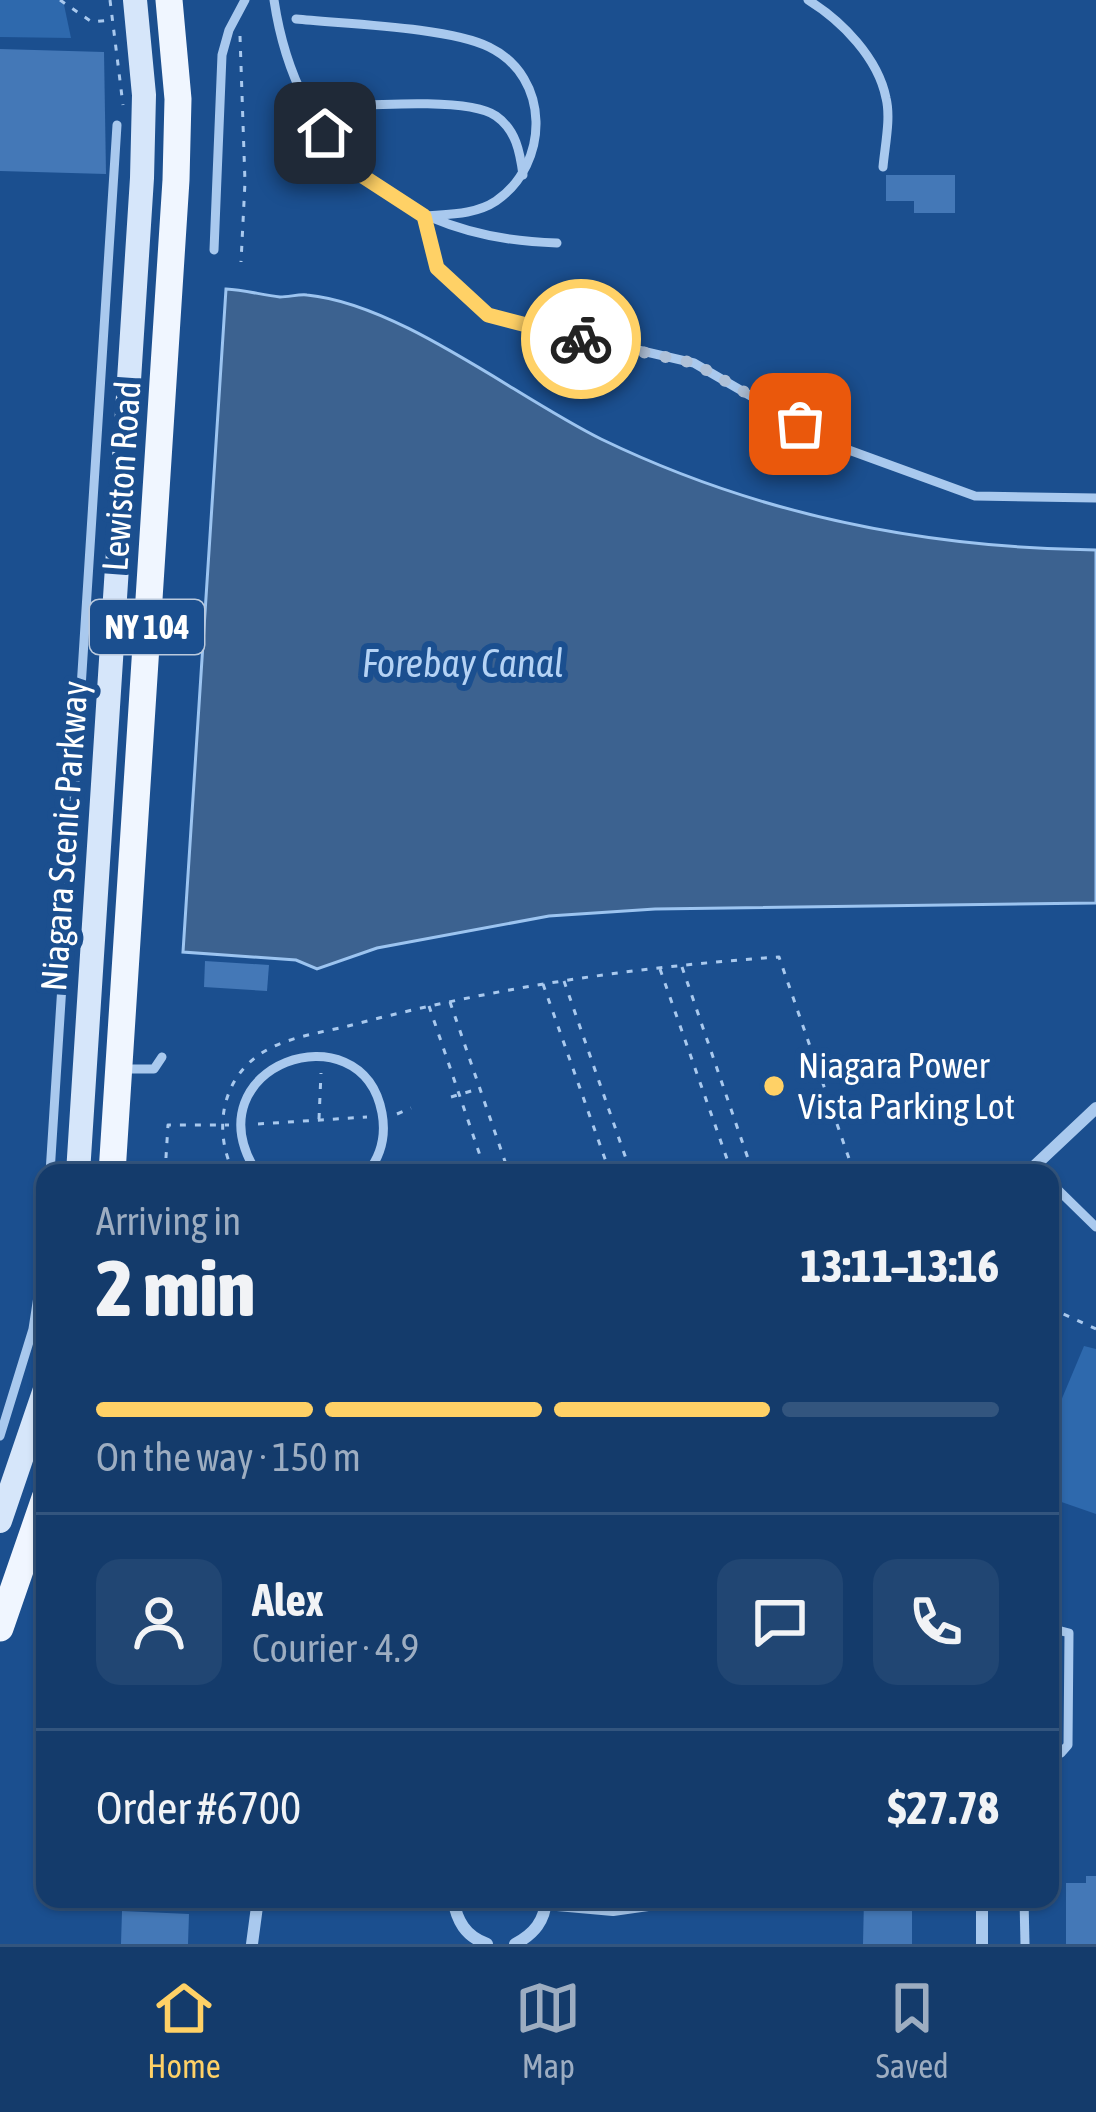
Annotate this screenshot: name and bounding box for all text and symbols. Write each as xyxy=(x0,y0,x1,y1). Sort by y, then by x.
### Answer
pin xyxy=(274,82,376,184)
icon: home xyxy=(292,100,358,166)
courier xyxy=(521,279,641,399)
icon: bike xyxy=(548,306,614,372)
pin xyxy=(749,373,851,475)
street label: Lewiston Road xyxy=(93,380,149,572)
icon: bag xyxy=(767,391,833,457)
road number: NY 104 xyxy=(90,600,204,654)
water label: Forebay Canal xyxy=(362,641,564,685)
street label: Niagara Scenic Parkway xyxy=(32,679,96,993)
place label: Niagara Power Vista Parking Lot xyxy=(798,1044,1015,1127)
marker: Niagara Power Vista Parking Lot xyxy=(761,1073,787,1099)
text: Arriving in xyxy=(96,1199,241,1243)
text: 13:11–13:16 xyxy=(800,1240,999,1292)
text: 2 min xyxy=(96,1243,255,1333)
text: On the way · 150 m xyxy=(96,1435,361,1479)
button: person xyxy=(96,1559,222,1685)
button: chat xyxy=(717,1559,843,1685)
button: phone xyxy=(873,1559,999,1685)
text: Alex xyxy=(252,1574,324,1626)
text: Courier · 4.9 xyxy=(252,1626,419,1670)
text: Order #6700 xyxy=(96,1782,301,1834)
text: $27.78 xyxy=(887,1782,999,1834)
tab: Home xyxy=(147,1975,221,2085)
tab: Map xyxy=(515,1975,581,2085)
tab: Saved xyxy=(876,1975,949,2085)

